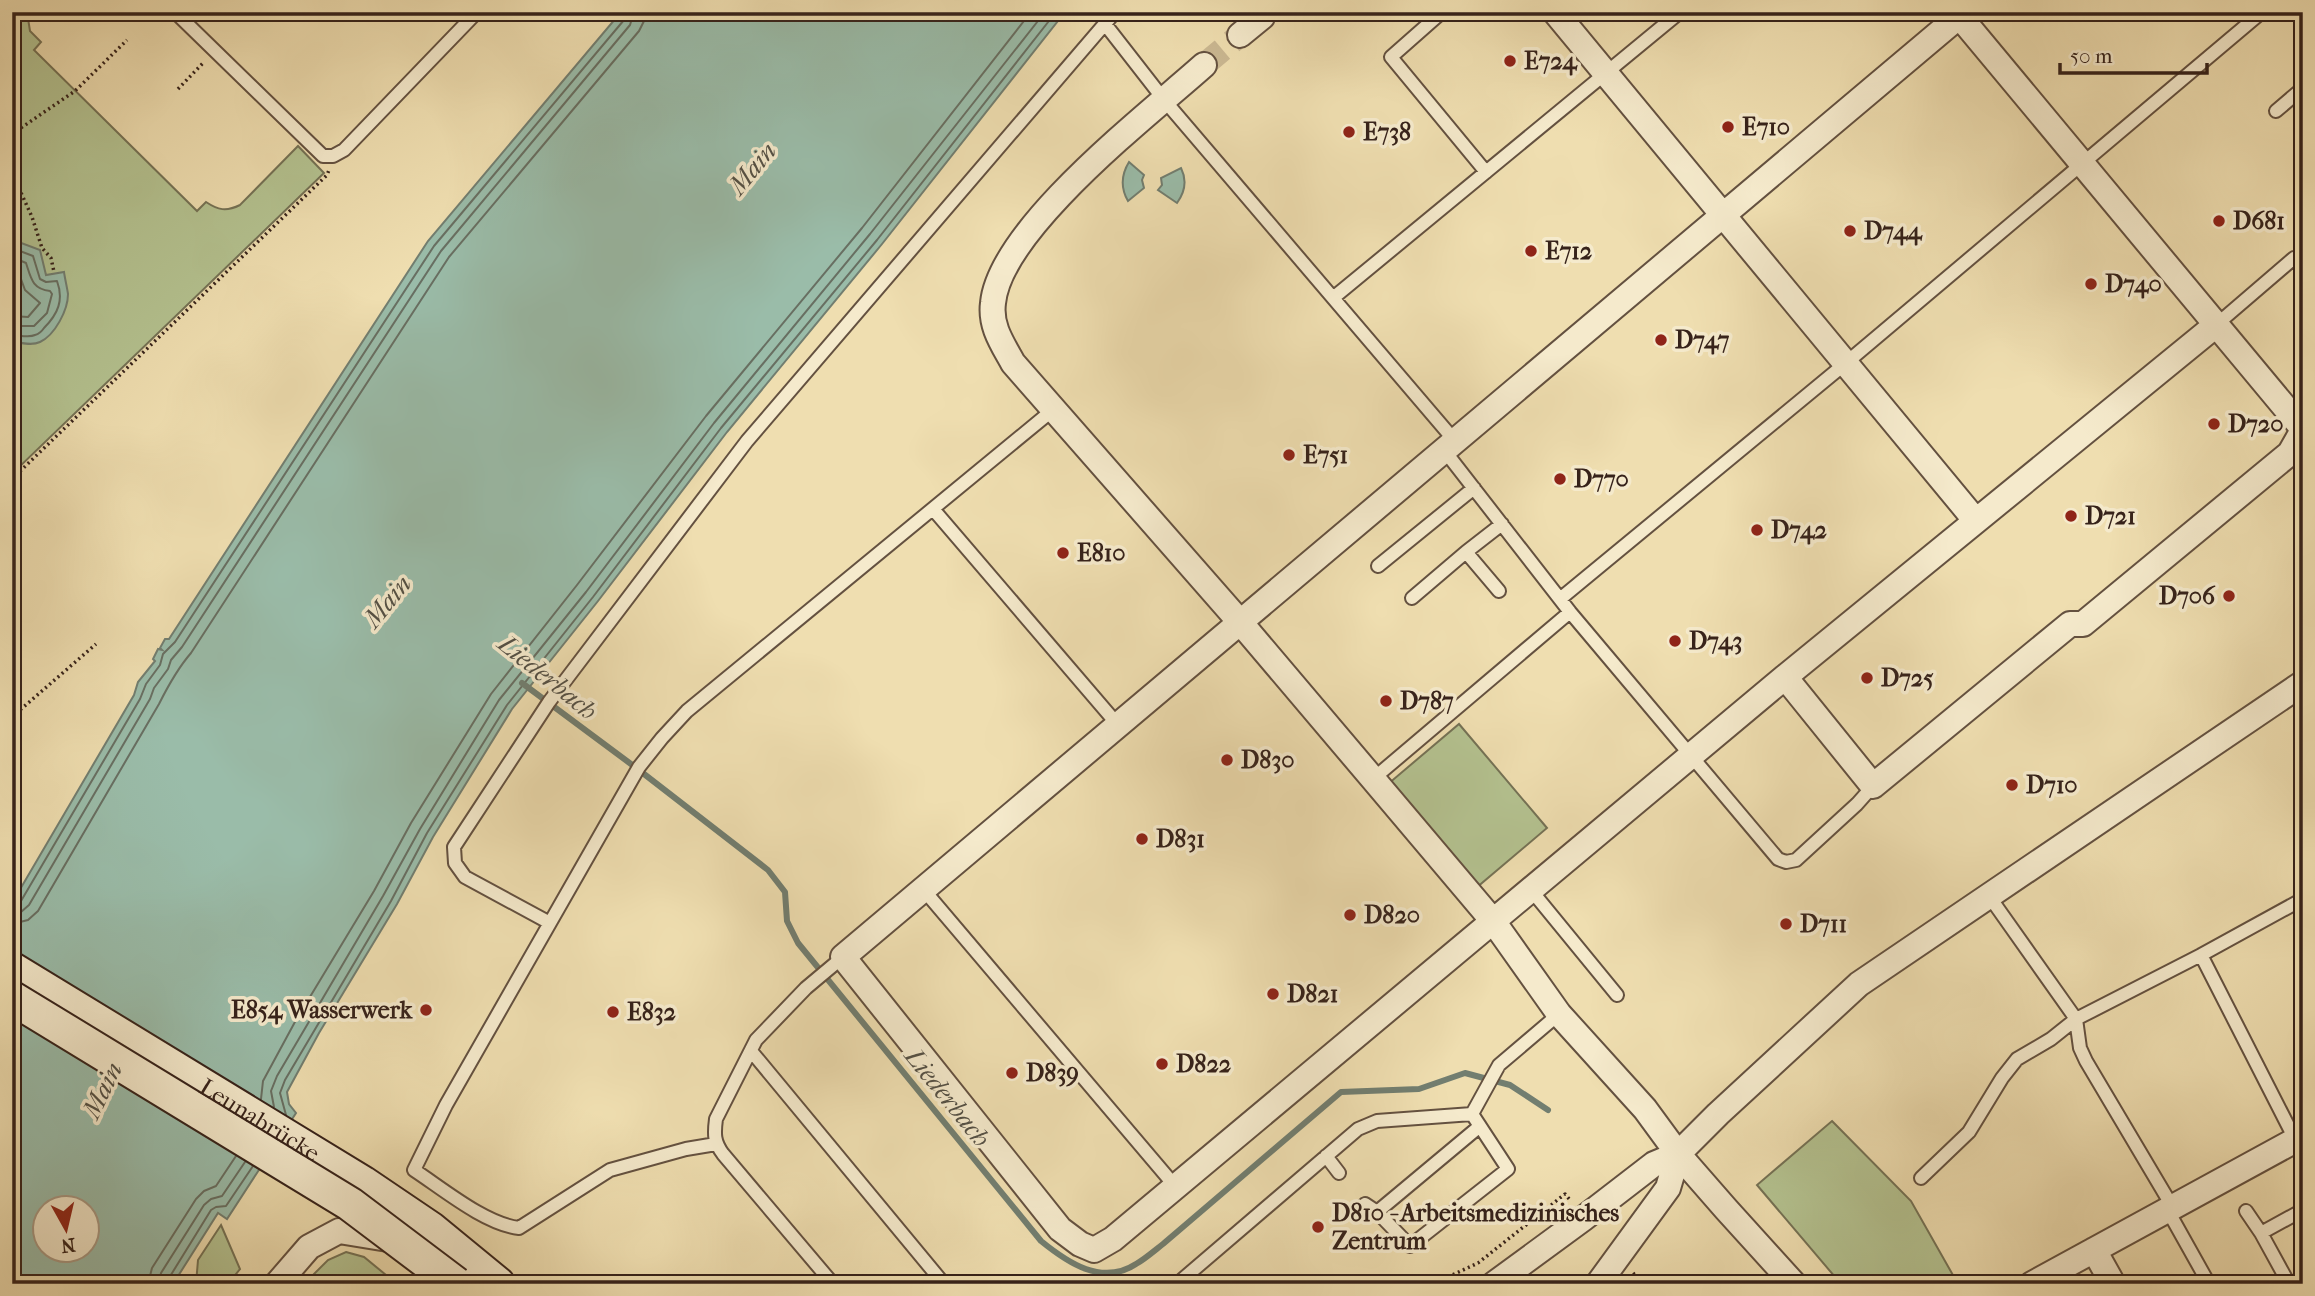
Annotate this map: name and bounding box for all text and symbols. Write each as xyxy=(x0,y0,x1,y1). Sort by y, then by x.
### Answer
scale bar xyxy=(2060,32,2206,76)
text: 50 m xyxy=(2070,44,2113,68)
place label: E724 xyxy=(1524,47,1578,76)
marker: E724 xyxy=(1502,53,1518,69)
place label: E710 xyxy=(1742,113,1790,141)
place label: E738 xyxy=(1363,118,1411,146)
marker: E710 xyxy=(1720,119,1736,135)
marker: E738 xyxy=(1341,124,1357,140)
water label: Main xyxy=(720,136,783,202)
place label: D681 xyxy=(2233,207,2285,235)
marker: D681 xyxy=(2211,213,2227,229)
place label: D744 xyxy=(1864,217,1924,246)
marker: D744 xyxy=(1842,223,1858,239)
place label: E712 xyxy=(1545,237,1592,265)
marker: E712 xyxy=(1523,243,1539,259)
place label: D740 xyxy=(2105,270,2162,299)
marker: D740 xyxy=(2083,276,2099,292)
place label: D747 xyxy=(1675,326,1730,355)
marker: D747 xyxy=(1653,332,1669,348)
place label: D720 xyxy=(2228,410,2283,438)
marker: D720 xyxy=(2206,416,2222,432)
place label: E751 xyxy=(1303,441,1348,469)
marker: E751 xyxy=(1281,447,1297,463)
place label: D770 xyxy=(1574,465,1629,493)
marker: D770 xyxy=(1552,471,1568,487)
place label: D721 xyxy=(2085,502,2136,530)
marker: D721 xyxy=(2063,508,2079,524)
place label: D742 xyxy=(1771,516,1827,545)
marker: D742 xyxy=(1749,522,1765,538)
place label: E810 xyxy=(1077,539,1125,567)
marker: E810 xyxy=(1055,545,1071,561)
water label: Main xyxy=(355,569,418,635)
place label: D706 xyxy=(2159,582,2216,610)
marker: D706 xyxy=(2221,588,2237,604)
water label: Liederbach xyxy=(491,627,603,727)
place label: D743 xyxy=(1689,627,1742,656)
marker: D743 xyxy=(1667,633,1683,649)
place label: D725 xyxy=(1881,664,1934,692)
marker: D725 xyxy=(1859,670,1875,686)
place label: D787 xyxy=(1400,687,1454,715)
marker: D787 xyxy=(1378,693,1394,709)
place label: D830 xyxy=(1241,746,1294,774)
marker: D830 xyxy=(1219,752,1235,768)
place label: D710 xyxy=(2026,771,2078,799)
marker: D710 xyxy=(2004,777,2020,793)
place label: D831 xyxy=(1156,825,1205,853)
marker: D831 xyxy=(1134,831,1150,847)
place label: D820 xyxy=(1364,901,1420,929)
marker: D820 xyxy=(1342,907,1358,923)
place label: D711 xyxy=(1800,910,1847,938)
marker: D711 xyxy=(1778,916,1794,932)
place label: D821 xyxy=(1287,980,1338,1008)
marker: D821 xyxy=(1265,986,1281,1002)
place label: E854 Wasserwerk xyxy=(231,996,413,1025)
place label: E832 xyxy=(627,998,676,1026)
marker: E854 Wasserwerk xyxy=(418,1002,434,1018)
marker: E832 xyxy=(605,1004,621,1020)
water label: Liederbach xyxy=(897,1040,997,1153)
place label: D822 xyxy=(1176,1050,1231,1078)
marker: D822 xyxy=(1154,1056,1170,1072)
water label: Main xyxy=(75,1057,129,1125)
place label: D839 xyxy=(1026,1059,1079,1087)
marker: D839 xyxy=(1004,1065,1020,1081)
street label: Leunabrücke xyxy=(194,1073,325,1167)
north arrow xyxy=(32,1194,102,1264)
place label: D810 - Arbeitsmedizinisches Zentrum xyxy=(1332,1199,1619,1255)
marker: D810 - Arbeitsmedizinisches Zentrum xyxy=(1310,1219,1326,1235)
text: N xyxy=(59,1233,77,1257)

